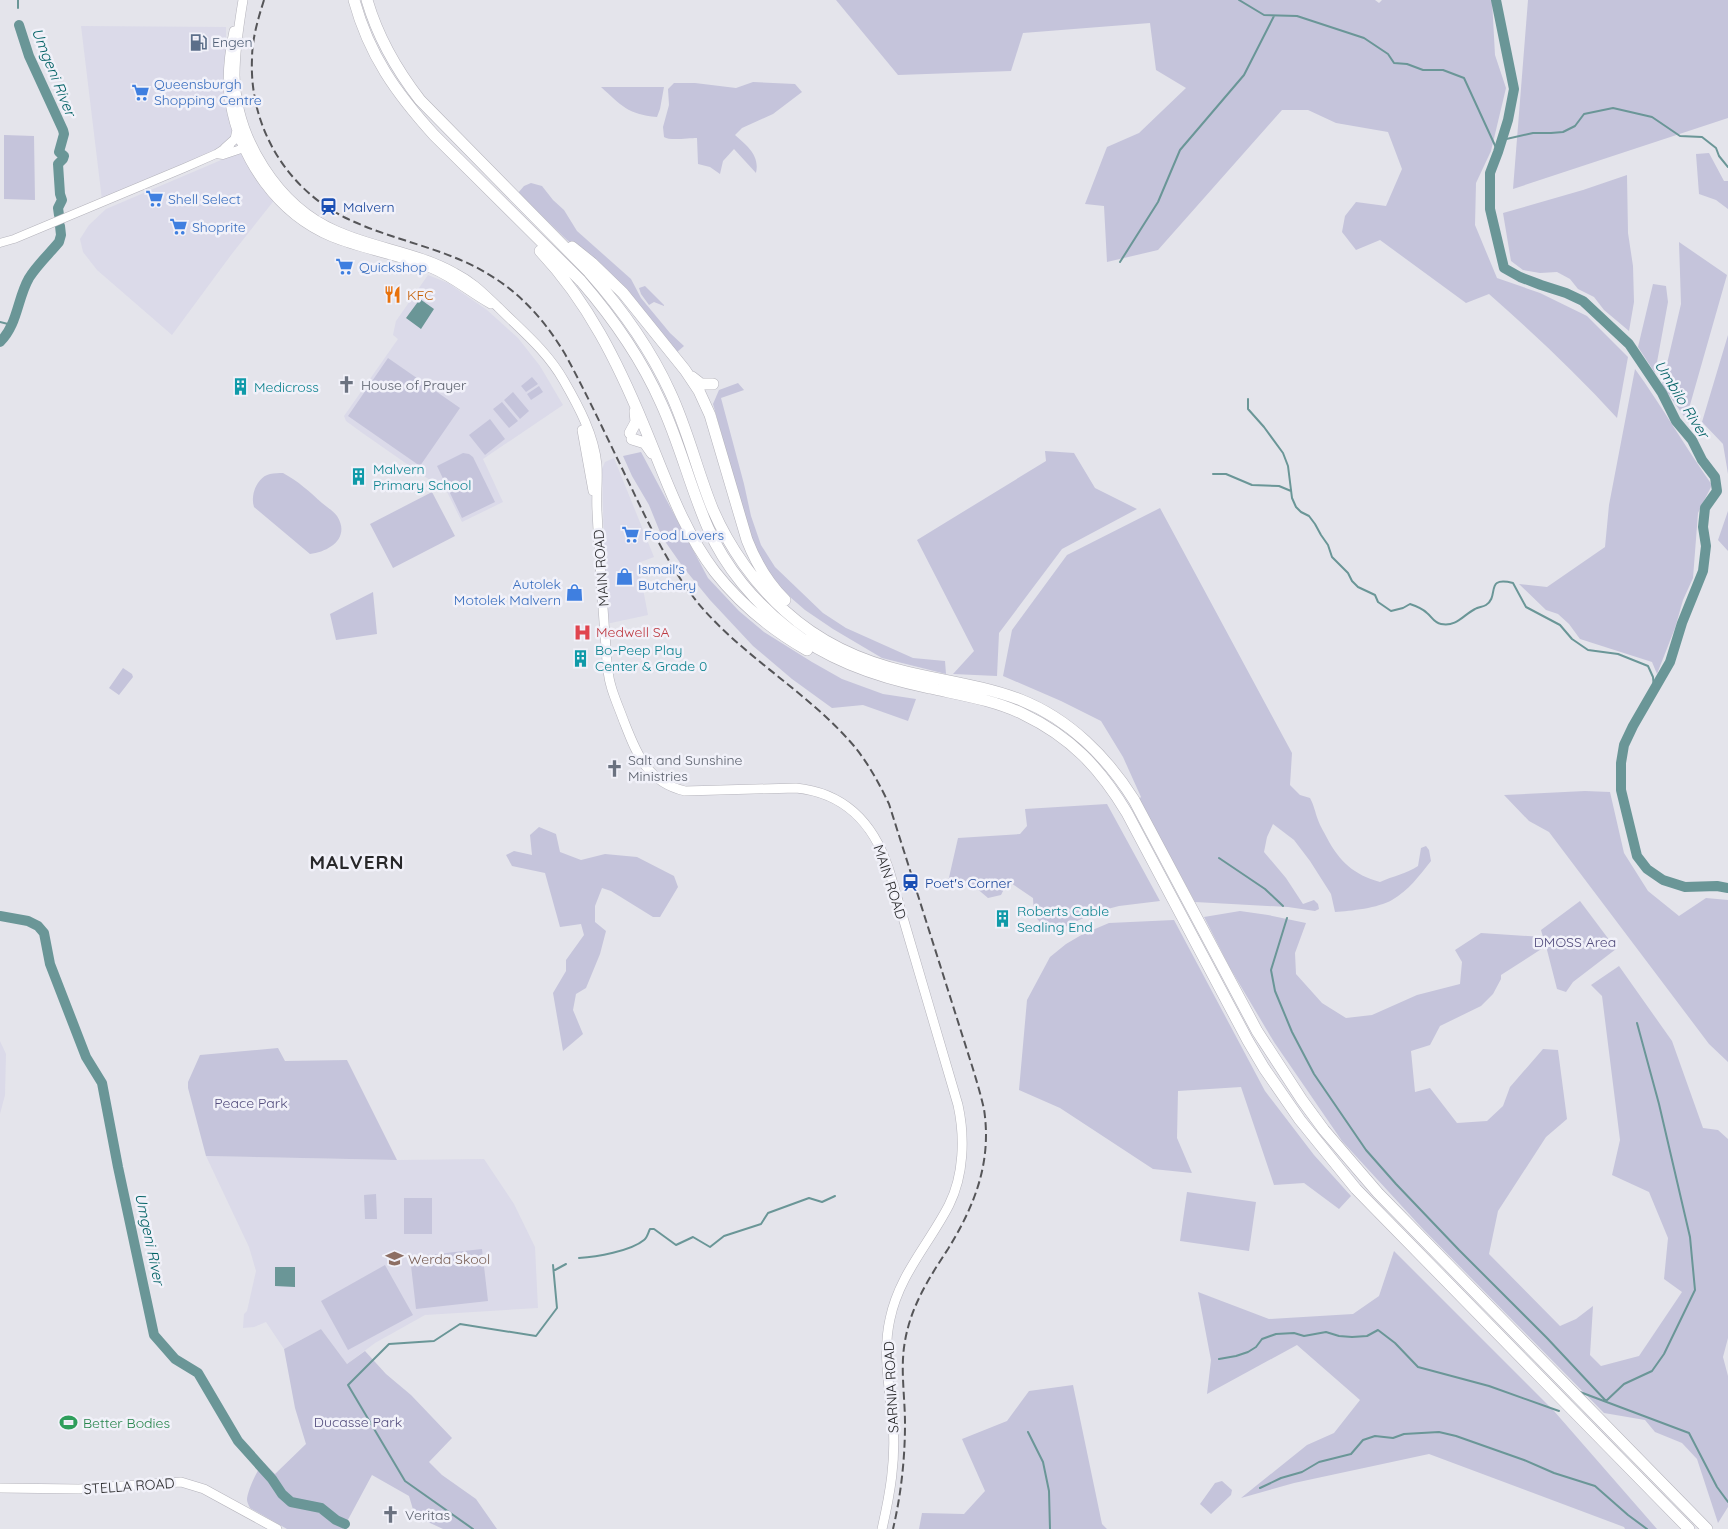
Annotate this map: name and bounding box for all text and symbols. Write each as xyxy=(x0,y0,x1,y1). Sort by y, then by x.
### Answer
water label: Umgeni River xyxy=(28,25,81,121)
fuel station icon: Engen xyxy=(188,32,208,52)
place label: Engen xyxy=(212,33,253,51)
place label: Queensburgh Shopping Centre xyxy=(154,75,262,109)
supermarket icon: Queensburgh Shopping Centre xyxy=(130,82,150,102)
supermarket icon: Shell Select xyxy=(144,189,164,209)
place label: Shell Select xyxy=(168,190,241,208)
station icon: Malvern xyxy=(319,197,339,217)
place label: Malvern xyxy=(343,198,395,216)
supermarket icon: Shoprite xyxy=(168,217,188,237)
place label: Shoprite xyxy=(192,218,246,236)
supermarket icon: Quickshop xyxy=(335,257,355,277)
place label: Quickshop xyxy=(359,258,427,276)
restaurant icon: KFC xyxy=(383,285,403,305)
place label: KFC xyxy=(407,286,433,304)
water label: Umbilo River xyxy=(1650,356,1715,443)
church icon: House of Prayer xyxy=(337,375,357,395)
place label: House of Prayer xyxy=(361,376,467,394)
building icon: Medicross xyxy=(230,377,250,397)
place label: Medicross xyxy=(254,378,319,396)
place label: Malvern Primary School xyxy=(373,460,471,494)
building icon: Malvern Primary School xyxy=(349,467,369,487)
supermarket icon: Food Lovers xyxy=(620,525,640,545)
place label: Food Lovers xyxy=(644,526,724,544)
street label: MAIN ROAD xyxy=(589,529,613,607)
place label: Ismail's Butchery xyxy=(638,560,696,594)
shop icon: Ismail's Butchery xyxy=(614,567,634,587)
place label: Autolek Motolek Malvern xyxy=(454,575,561,609)
shop icon: Autolek Motolek Malvern xyxy=(565,582,585,602)
hospital icon: Medwell SA xyxy=(572,622,592,642)
place label: Medwell SA xyxy=(596,623,670,641)
place label: Bo-Peep Play Center & Grade 0 xyxy=(595,641,707,675)
building icon: Bo-Peep Play Center & Grade 0 xyxy=(571,648,591,668)
place label: Salt and Sunshine Ministries xyxy=(628,751,743,785)
church icon: Salt and Sunshine Ministries xyxy=(604,758,624,778)
street label: MAIN ROAD xyxy=(870,843,910,921)
district label: MALVERN xyxy=(309,850,405,874)
station icon: Poet's Corner xyxy=(901,873,921,893)
place label: Poet's Corner xyxy=(925,874,1012,892)
place label: Roberts Cable Sealing End xyxy=(1017,902,1109,936)
building icon: Roberts Cable Sealing End xyxy=(993,909,1013,929)
park label: DMOSS Area xyxy=(1534,933,1616,951)
park label: Peace Park xyxy=(214,1094,288,1112)
water label: Umgeni River xyxy=(131,1191,169,1289)
school or university icon: Werda Skool xyxy=(384,1249,404,1269)
place label: Werda Skool xyxy=(408,1250,490,1268)
street label: SARNIA ROAD xyxy=(880,1341,902,1433)
sports icon: Better Bodies xyxy=(59,1413,79,1433)
park label: Ducasse Park xyxy=(314,1413,402,1431)
place label: Better Bodies xyxy=(83,1414,170,1432)
street label: STELLA ROAD xyxy=(83,1474,175,1498)
church icon: Veritas xyxy=(381,1505,401,1525)
place label: Veritas xyxy=(405,1506,450,1524)

